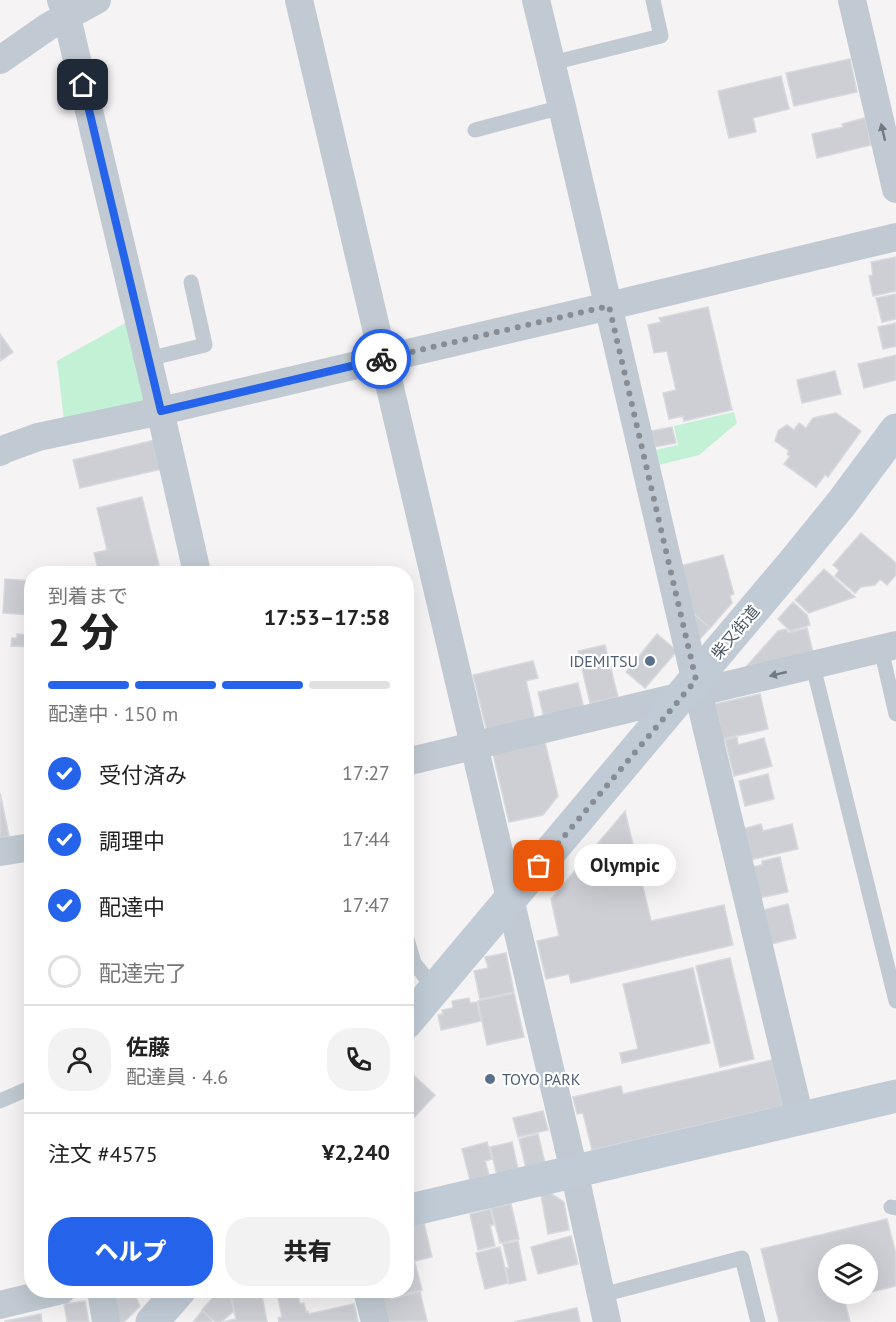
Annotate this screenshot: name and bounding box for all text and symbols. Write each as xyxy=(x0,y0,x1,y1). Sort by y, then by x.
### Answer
pin xyxy=(57,59,108,110)
icon: home xyxy=(66,68,99,101)
one-way arrow xyxy=(877,123,887,141)
courier xyxy=(351,329,411,389)
icon: bike xyxy=(365,343,398,376)
text: 到着まで xyxy=(48,583,128,609)
street label: 柴又街道 xyxy=(707,601,763,663)
text: 17:53–17:58 xyxy=(264,603,390,631)
text: 2 分 xyxy=(48,606,119,657)
place label: IDEMITSU xyxy=(569,651,638,671)
marker: IDEMITSU xyxy=(643,654,657,668)
one-way arrow xyxy=(768,670,787,679)
text: 配達中 · 150 m xyxy=(48,701,178,727)
icon: check xyxy=(48,757,81,790)
text: 17:27 xyxy=(342,760,390,786)
text: 受付済み xyxy=(99,761,187,789)
icon: check xyxy=(48,823,81,856)
text: 17:44 xyxy=(342,826,390,852)
text: 調理中 xyxy=(99,827,165,855)
pin xyxy=(513,840,564,891)
callout: Olympic xyxy=(575,845,677,887)
icon: bag xyxy=(522,849,555,882)
text: Olympic xyxy=(590,852,660,878)
icon: check xyxy=(48,889,81,922)
text: 17:47 xyxy=(342,892,390,918)
text: 配達中 xyxy=(99,893,165,921)
text: 配達完了 xyxy=(99,959,187,987)
button: person xyxy=(48,1028,111,1091)
button: phone xyxy=(327,1028,390,1091)
text: 佐藤 xyxy=(126,1033,170,1061)
text: 配達員 · 4.6 xyxy=(126,1064,228,1090)
place label: TOYO PARK xyxy=(502,1069,581,1089)
marker: TOYO PARK xyxy=(483,1072,497,1086)
text: ¥2,240 xyxy=(322,1138,390,1166)
text: 注文 #4575 xyxy=(48,1140,158,1168)
button: ヘルプ xyxy=(48,1217,213,1286)
button: 共有 xyxy=(225,1217,390,1286)
map controls xyxy=(818,1244,878,1304)
button: layers xyxy=(818,1244,878,1304)

